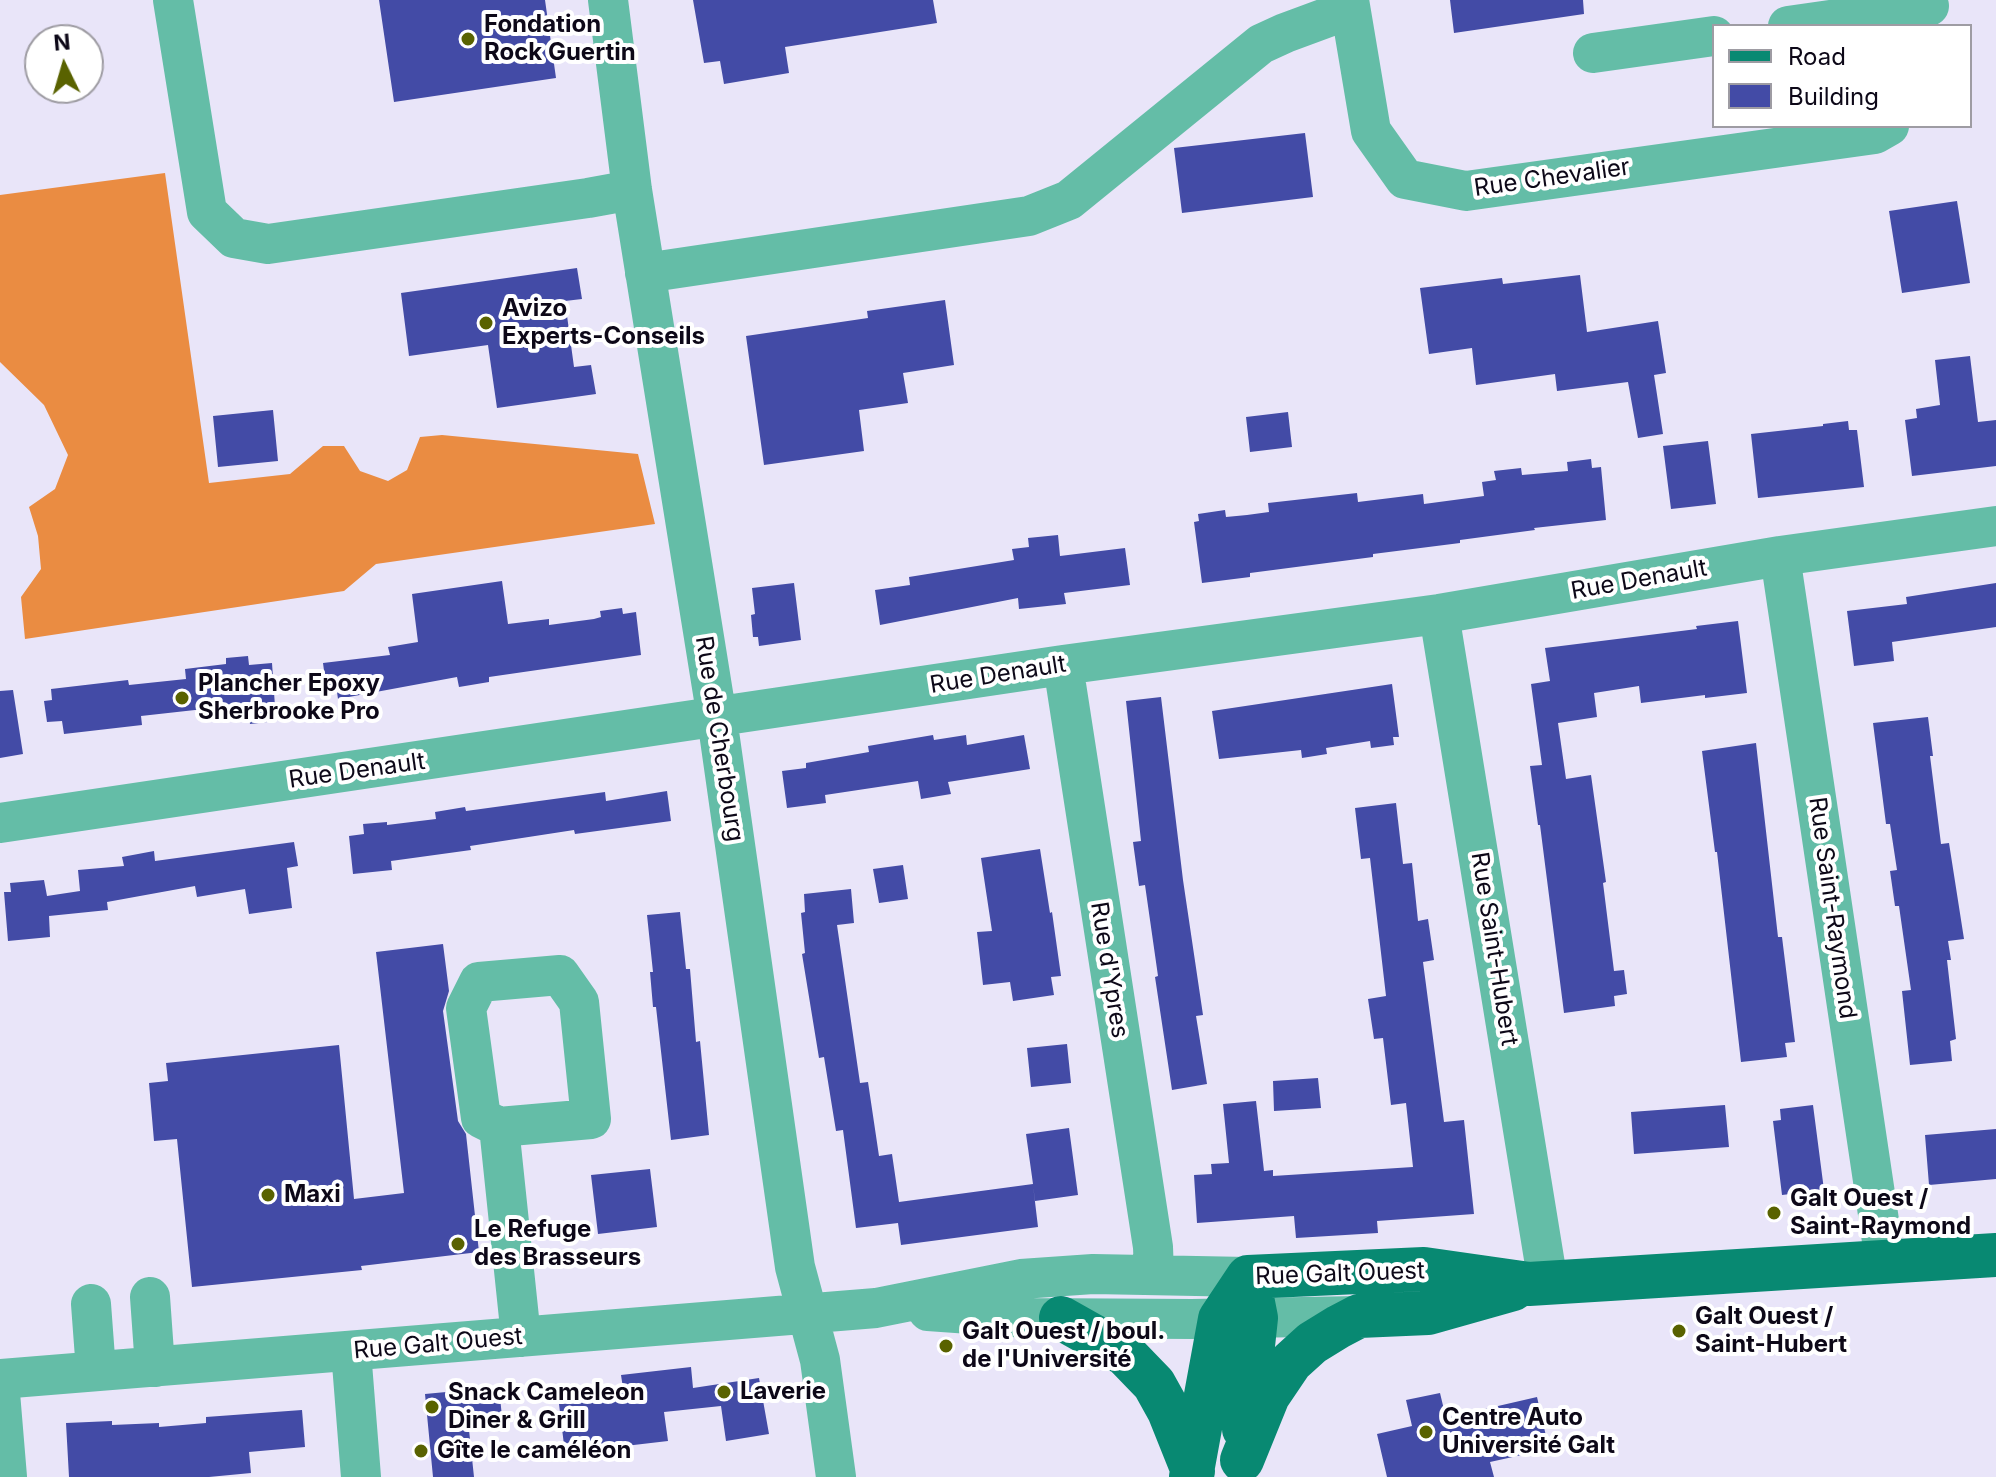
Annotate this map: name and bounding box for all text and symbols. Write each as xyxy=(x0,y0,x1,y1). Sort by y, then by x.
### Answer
place label: Fondation Rock Guertin xyxy=(484,11,636,67)
north arrow xyxy=(24,24,104,104)
legend xyxy=(1712,24,1972,128)
text: N xyxy=(53,28,72,56)
marker: Fondation Rock Guertin xyxy=(459,30,477,48)
text: Road xyxy=(1788,42,1846,71)
text: Building xyxy=(1788,82,1879,111)
street label: Rue Chevalier xyxy=(1472,153,1632,203)
place label: Avizo Experts-Conseils xyxy=(502,295,705,351)
marker: Avizo Experts-Conseils xyxy=(477,314,495,332)
street label: Rue Denault xyxy=(1569,554,1709,606)
street label: Rue de Cherbourg xyxy=(689,634,749,844)
street label: Rue Denault xyxy=(928,650,1068,700)
place label: Plancher Epoxy Sherbrooke Pro xyxy=(198,670,380,726)
marker: Plancher Epoxy Sherbrooke Pro xyxy=(173,689,191,707)
street label: Rue Denault xyxy=(287,747,427,795)
street label: Rue Saint-Raymond xyxy=(1802,795,1862,1021)
street label: Rue Saint-Hubert xyxy=(1464,850,1524,1048)
street label: Rue d'Ypres xyxy=(1084,900,1134,1040)
place label: Maxi xyxy=(284,1181,341,1209)
place label: Galt Ouest / Saint-Raymond xyxy=(1790,1185,1971,1241)
marker: Maxi xyxy=(259,1186,277,1204)
marker: Galt Ouest / Saint-Raymond xyxy=(1765,1204,1783,1222)
place label: Le Refuge des Brasseurs xyxy=(474,1216,641,1272)
marker: Le Refuge des Brasseurs xyxy=(449,1235,467,1253)
street label: Rue Galt Ouest xyxy=(1255,1257,1425,1291)
place label: Galt Ouest / Saint-Hubert xyxy=(1695,1303,1847,1359)
place label: Galt Ouest / boul. de l'Université xyxy=(962,1318,1165,1374)
street label: Rue Galt Ouest xyxy=(352,1322,524,1366)
marker: Galt Ouest / Saint-Hubert xyxy=(1670,1322,1688,1340)
marker: Galt Ouest / boul. de l'Université xyxy=(937,1337,955,1355)
place label: Laverie xyxy=(740,1378,826,1406)
place label: Snack Cameleon Diner & Grill xyxy=(448,1379,645,1435)
marker: Laverie xyxy=(715,1383,733,1401)
marker: Snack Cameleon Diner & Grill xyxy=(423,1398,441,1416)
place label: Centre Auto Université Galt xyxy=(1442,1404,1615,1460)
marker: Centre Auto Université Galt xyxy=(1417,1423,1435,1441)
place label: Gîte le caméléon xyxy=(437,1437,631,1465)
marker: Gîte le caméléon xyxy=(412,1442,430,1460)

